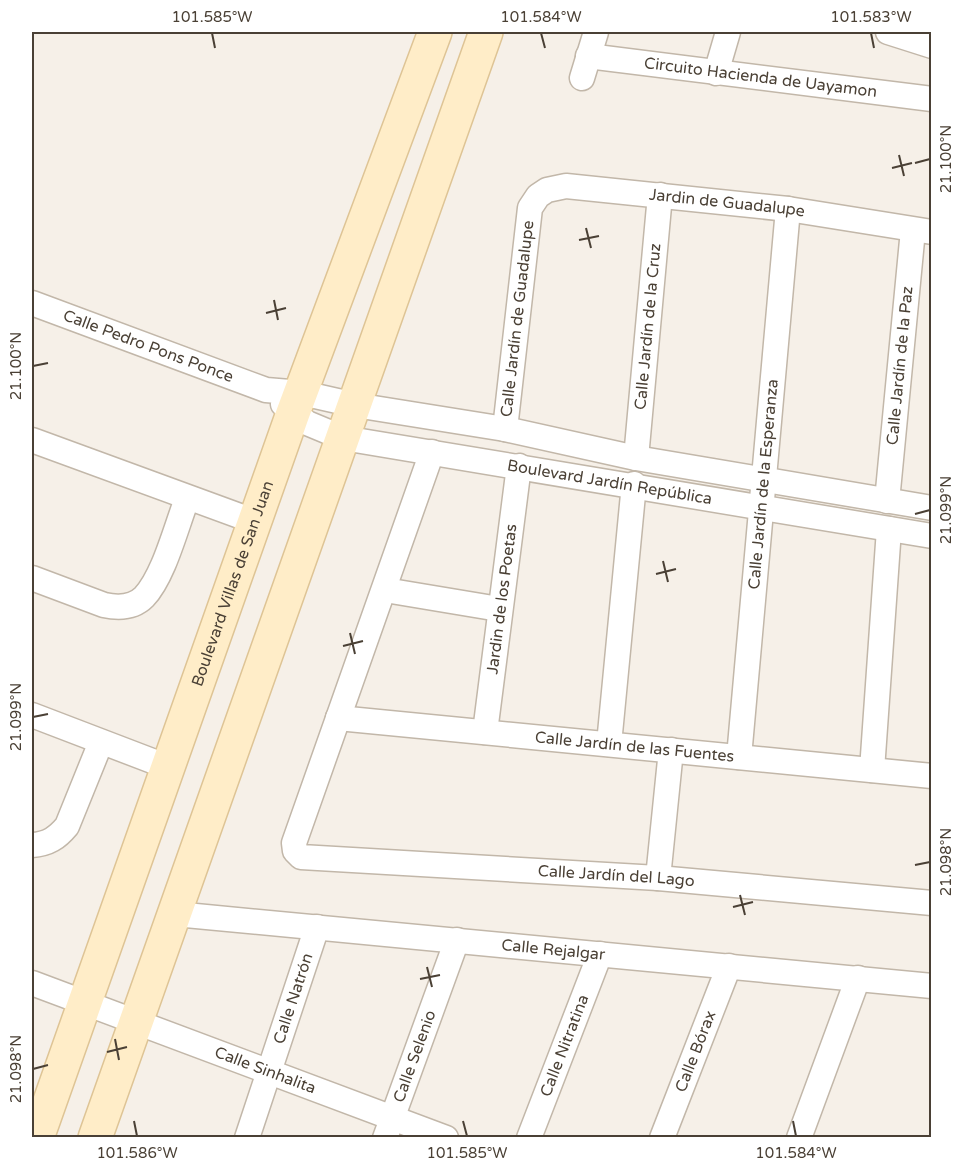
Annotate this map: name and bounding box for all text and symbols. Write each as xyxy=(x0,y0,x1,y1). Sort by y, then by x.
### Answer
text: 101.585°W xyxy=(172,8,252,26)
text: 101.584°W xyxy=(500,8,582,26)
text: 101.583°W xyxy=(830,8,912,26)
street label: Circuito Hacienda de Uayamon xyxy=(643,53,878,102)
text: 21.100°N xyxy=(937,125,955,193)
street label: Jardin de Guadalupe xyxy=(648,185,806,222)
street label: Calle Jardín de Guadalupe xyxy=(496,219,539,418)
street label: Calle Jardín de la Cruz xyxy=(630,242,666,411)
street label: Calle Jardín de la Paz xyxy=(882,285,918,446)
street label: Calle Pedro Pons Ponce xyxy=(60,305,236,387)
text: 21.100°N xyxy=(7,332,25,400)
street label: Calle Jardín de la Esperanza xyxy=(744,378,783,590)
street label: Boulevard Jardín República xyxy=(506,455,714,509)
text: 21.099°N xyxy=(937,476,955,544)
street label: Boulevard Villas de San Juan xyxy=(187,478,278,689)
street label: Jardin de los Poetas xyxy=(482,523,522,675)
text: 21.099°N xyxy=(7,683,25,751)
street label: Calle Jardín de las Fuentes xyxy=(534,727,735,767)
text: 21.098°N xyxy=(937,828,955,896)
street label: Calle Jardín del Lago xyxy=(537,861,696,891)
street label: Calle Rejalgar xyxy=(501,935,607,965)
street label: Calle Natrón xyxy=(269,950,318,1046)
street label: Calle Nitratina xyxy=(536,992,593,1100)
street label: Calle Selenio xyxy=(389,1007,441,1105)
street label: Calle Bórax xyxy=(671,1008,721,1095)
text: 21.098°N xyxy=(7,1035,25,1103)
street label: Calle Sinhalita xyxy=(212,1042,319,1098)
text: 101.586°W xyxy=(96,1144,178,1162)
text: 101.585°W xyxy=(427,1144,507,1162)
text: 101.584°W xyxy=(755,1144,837,1162)

